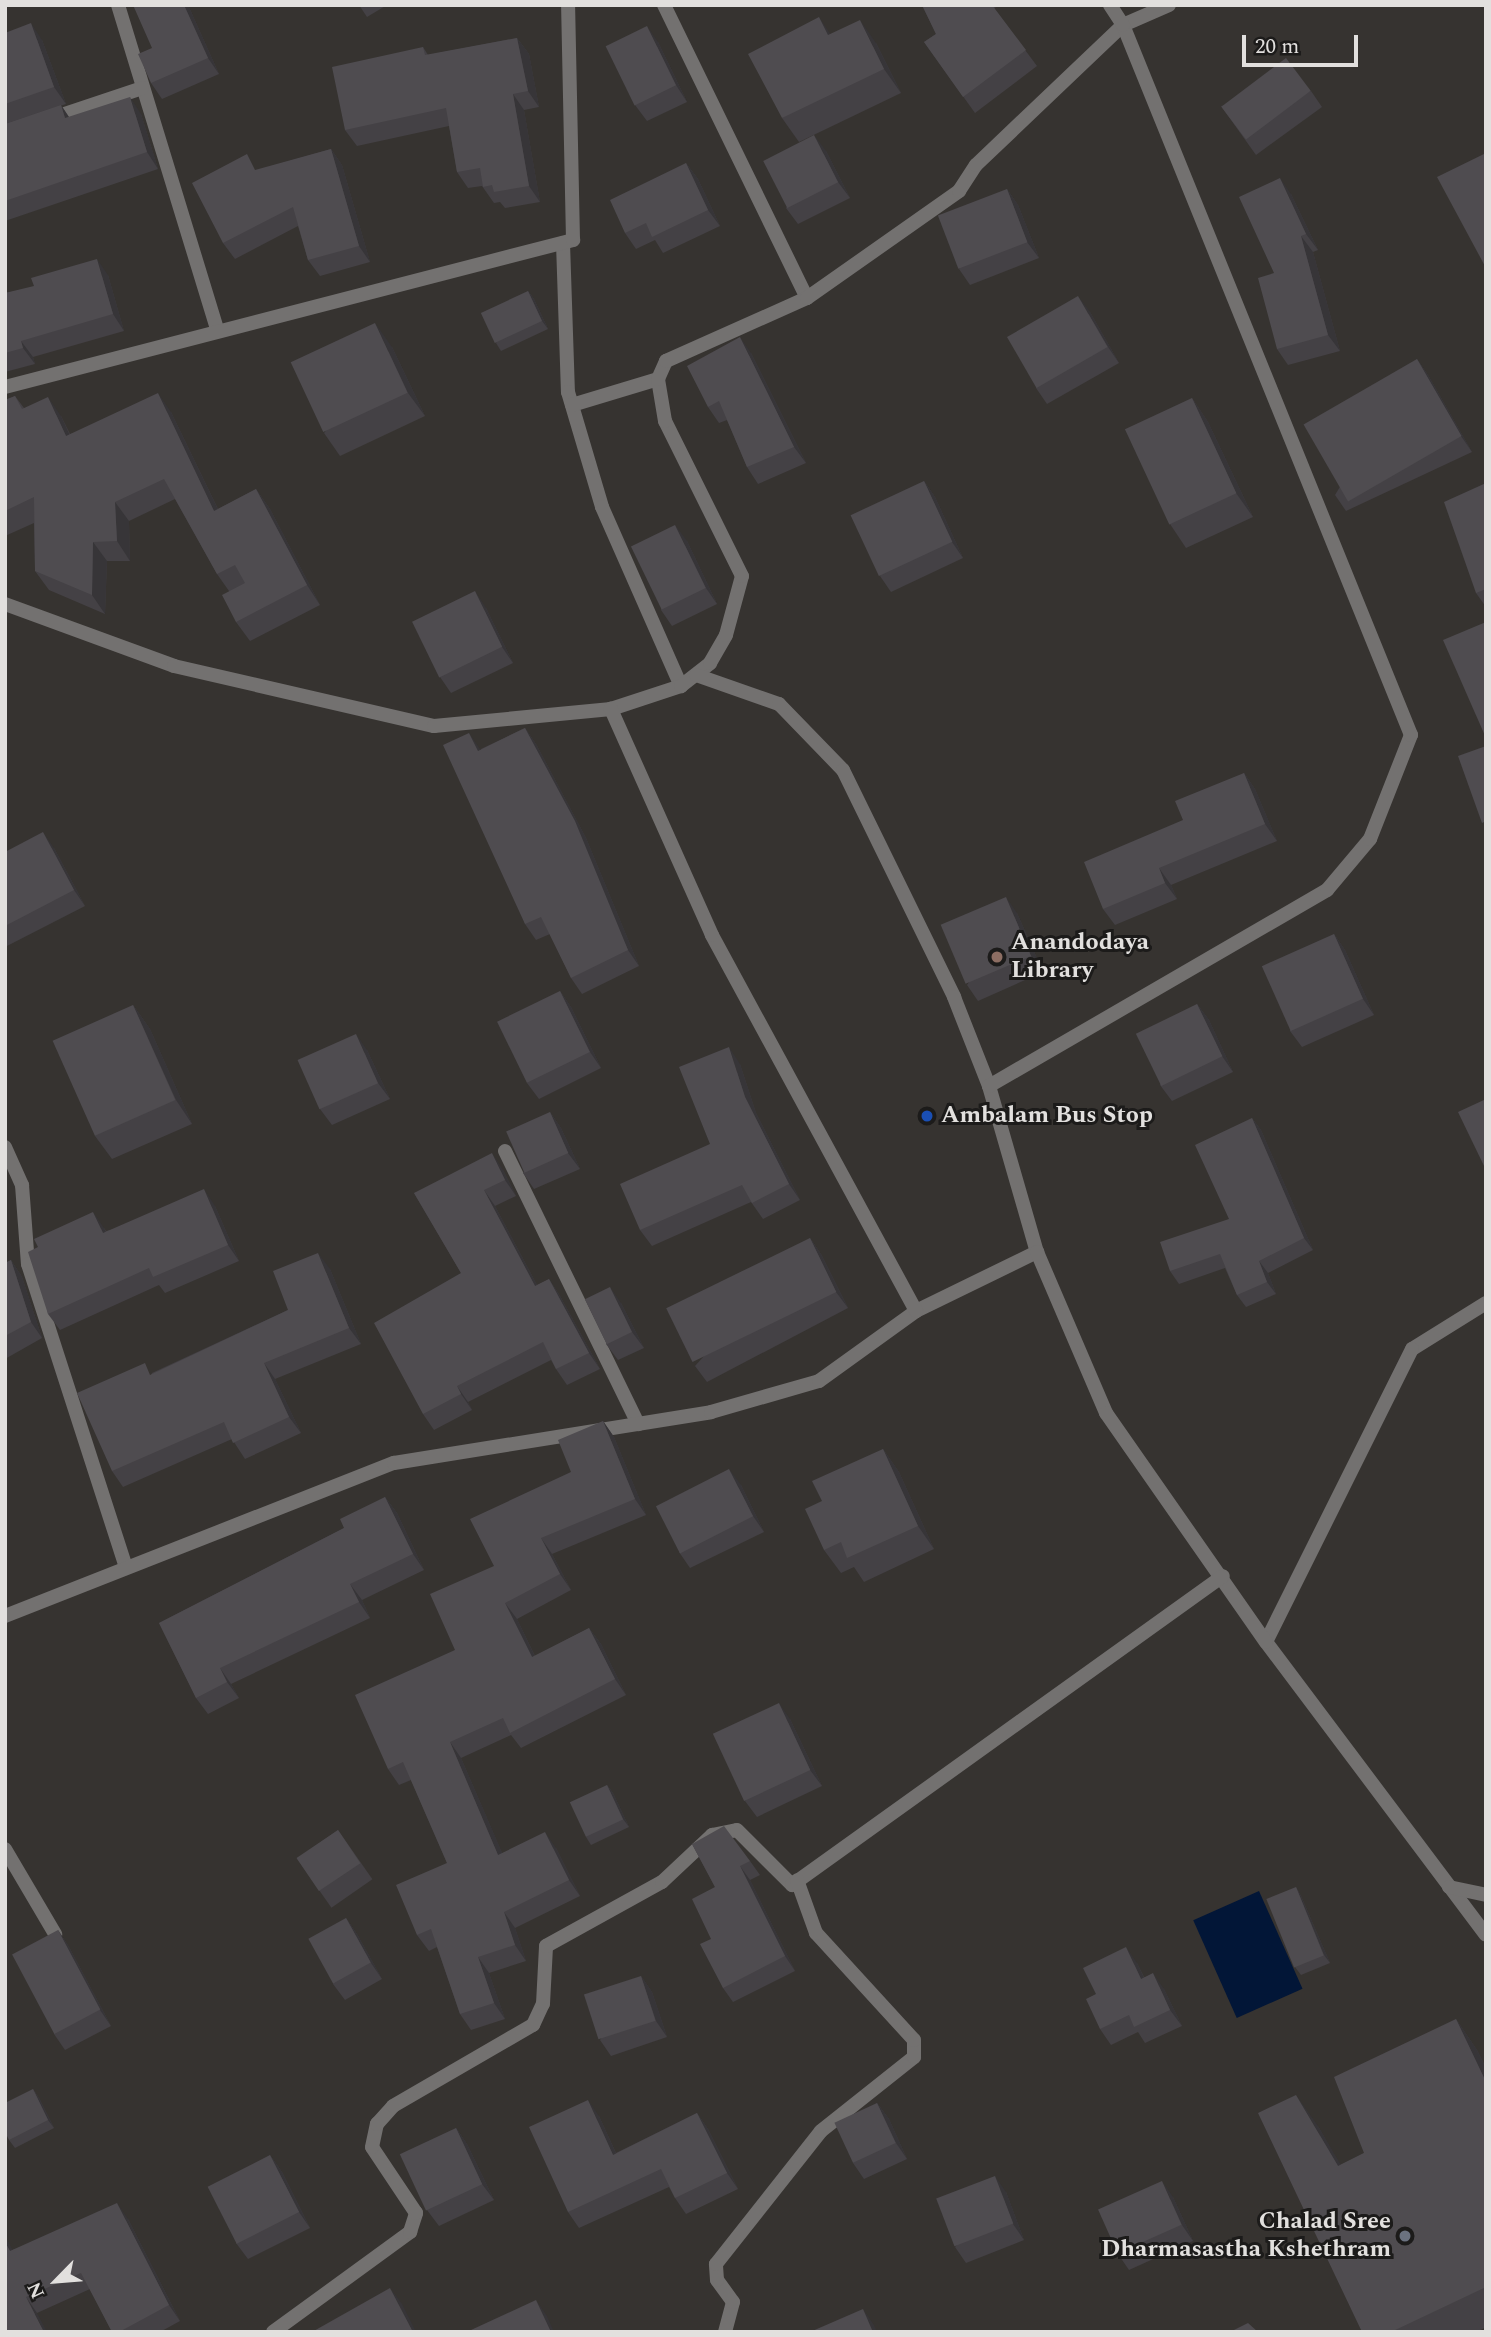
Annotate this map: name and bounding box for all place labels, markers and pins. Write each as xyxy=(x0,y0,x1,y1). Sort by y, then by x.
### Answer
place label: Anandodaya Library xyxy=(1011,929,1149,985)
marker: Anandodaya Library xyxy=(989,949,1005,965)
place label: Ambalam Bus Stop xyxy=(941,1102,1153,1130)
marker: Ambalam Bus Stop xyxy=(919,1108,935,1124)
place label: Chalad Sree Dharmasastha Kshethram xyxy=(1101,2208,1391,2264)
marker: Chalad Sree Dharmasastha Kshethram xyxy=(1397,2228,1413,2244)

